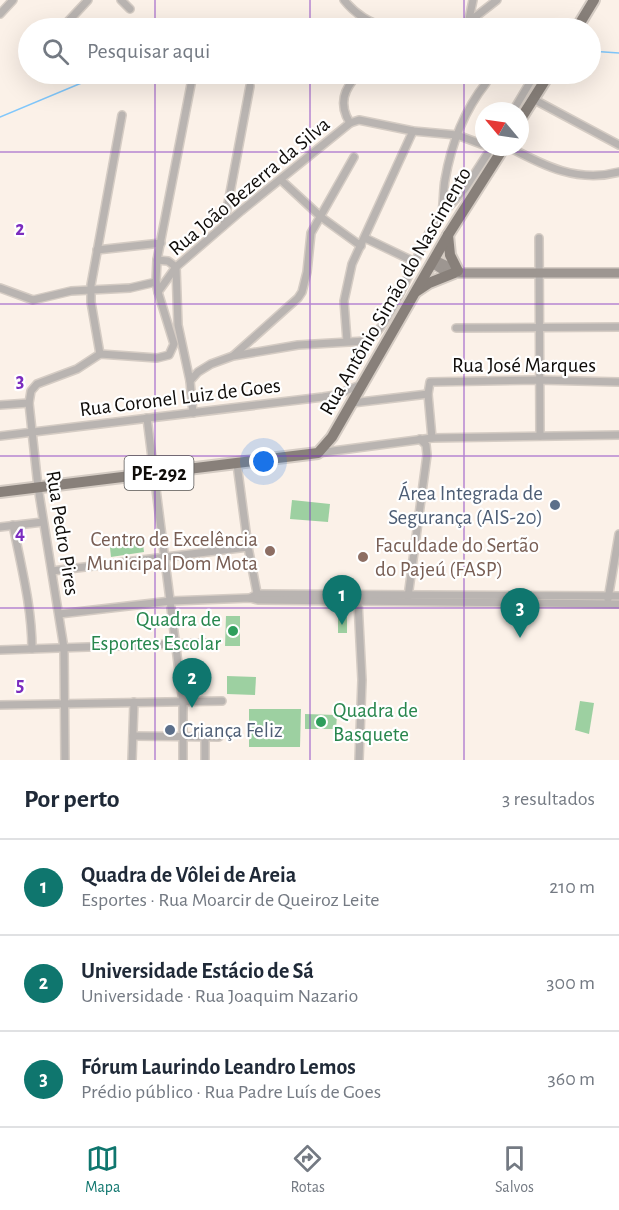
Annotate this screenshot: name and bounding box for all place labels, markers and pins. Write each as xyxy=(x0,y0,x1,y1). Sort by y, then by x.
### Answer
place label: Área Integrada de Segurança (AIS-20) xyxy=(388,481,543,528)
marker: Área Integrada de Segurança (AIS-20) xyxy=(548,498,562,512)
place label: Centro de Excelência Municipal Dom Mota xyxy=(86,529,258,574)
place label: Faculdade do Sertão do Pajeú (FASP) xyxy=(375,535,539,580)
marker: Centro de Excelência Municipal Dom Mota xyxy=(263,544,277,558)
marker: Faculdade do Sertão do Pajeú (FASP) xyxy=(356,550,370,564)
pin: 1 xyxy=(322,576,362,625)
pin: 3 xyxy=(500,588,540,638)
place label: Quadra de Esportes Escolar xyxy=(90,609,221,654)
marker: Quadra de Esportes Escolar xyxy=(226,624,240,638)
pin: 2 xyxy=(172,658,212,708)
place label: Quadra de Basquete xyxy=(333,700,418,745)
marker: Quadra de Basquete xyxy=(314,715,328,729)
place label: Criança Feliz xyxy=(182,720,283,741)
marker: Criança Feliz xyxy=(163,723,177,737)

